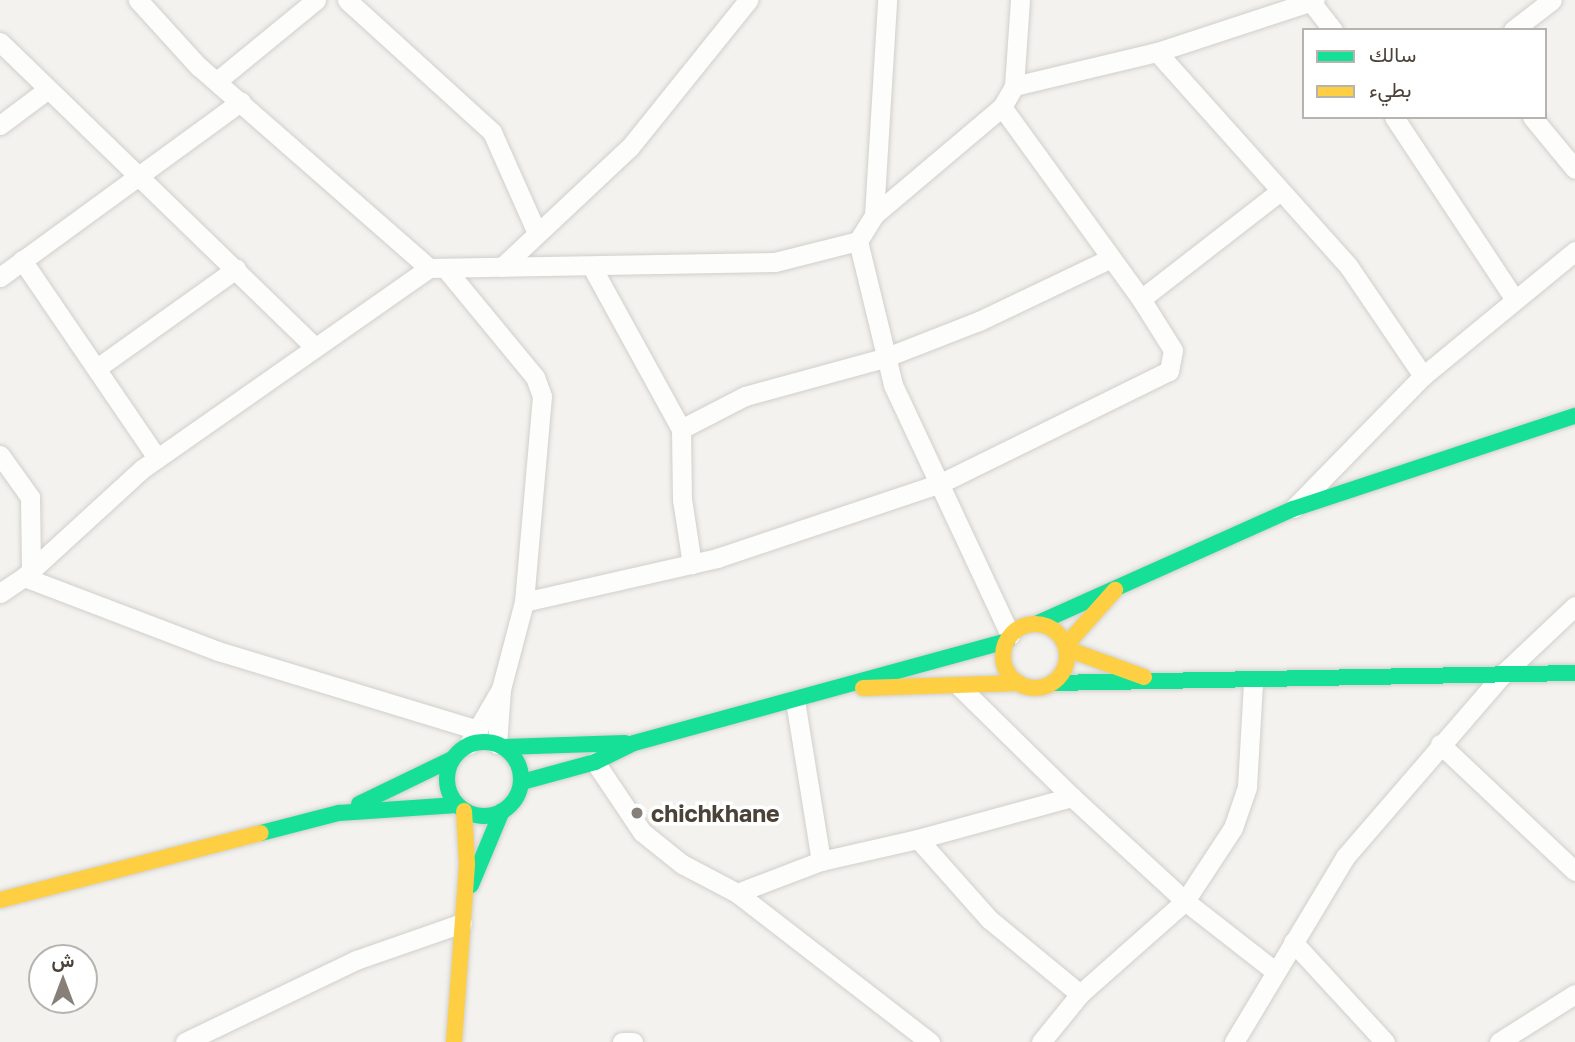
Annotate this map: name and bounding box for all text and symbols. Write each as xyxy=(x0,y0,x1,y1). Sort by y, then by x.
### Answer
legend xyxy=(1302,28,1547,119)
text: سالك xyxy=(1369,41,1416,67)
text: بطيء xyxy=(1369,76,1412,102)
place label: chichkhane xyxy=(651,799,780,827)
marker: chichkhane xyxy=(629,805,645,821)
north arrow xyxy=(28,944,98,1014)
text: ش xyxy=(52,948,74,971)

